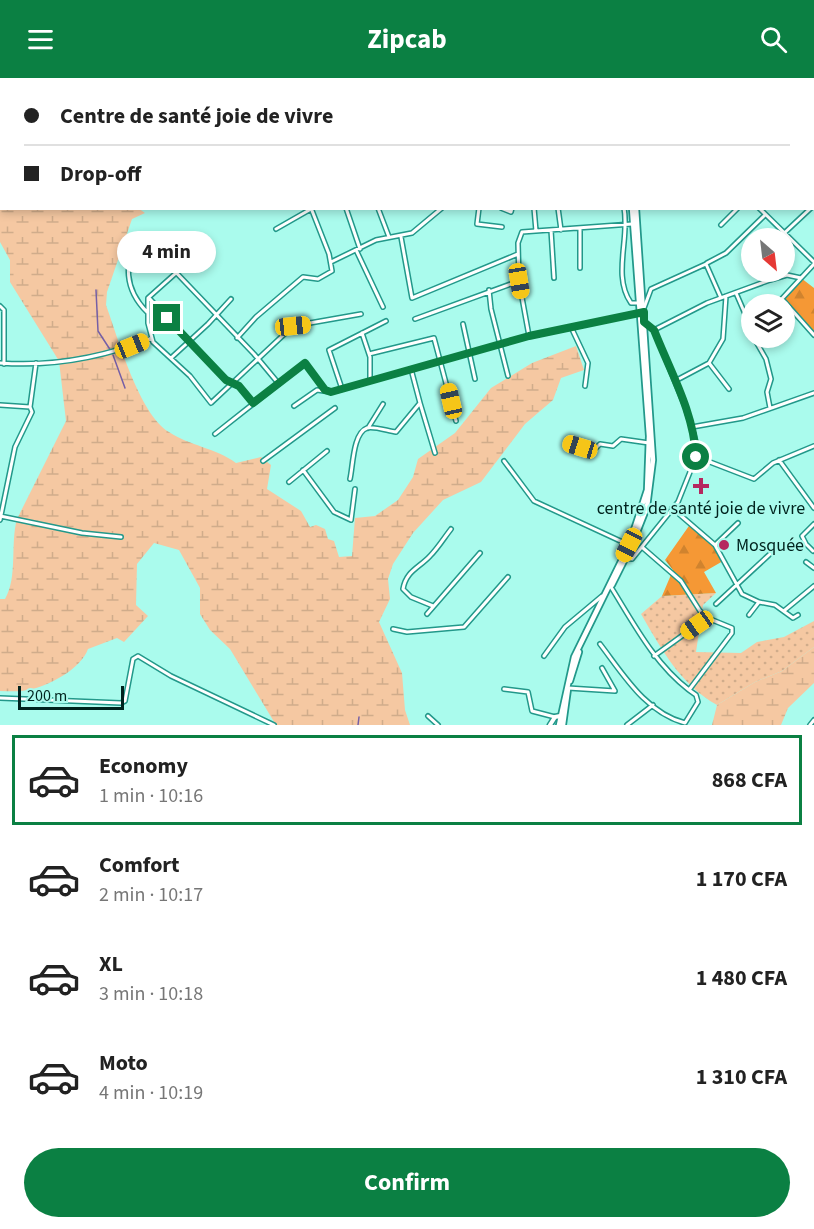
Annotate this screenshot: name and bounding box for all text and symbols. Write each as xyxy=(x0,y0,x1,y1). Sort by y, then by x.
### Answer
text: Zipcab xyxy=(367,20,447,59)
icon: menu xyxy=(24,23,57,56)
icon: search xyxy=(757,23,790,56)
text: Centre de santé joie de vivre xyxy=(60,100,333,132)
text: Drop-off xyxy=(60,158,141,190)
north arrow xyxy=(741,228,795,282)
map controls xyxy=(741,228,795,348)
callout: 4 min xyxy=(118,231,216,273)
text: 4 min xyxy=(142,238,191,266)
car xyxy=(507,262,531,300)
button: layers xyxy=(741,294,795,348)
route end xyxy=(153,304,180,331)
car xyxy=(274,315,312,337)
car xyxy=(112,331,152,361)
car xyxy=(438,381,464,421)
car xyxy=(560,433,600,461)
route start xyxy=(682,443,709,470)
marker: centre de santé joie de vivre xyxy=(692,477,710,495)
place label: centre de santé joie de vivre xyxy=(597,496,805,521)
car xyxy=(613,525,645,565)
place label: Mosquée xyxy=(736,533,804,558)
marker: Mosquée xyxy=(717,538,731,552)
car xyxy=(677,607,717,643)
scale bar xyxy=(18,683,124,710)
text: 200 m xyxy=(27,685,67,707)
text: Economy xyxy=(99,750,188,782)
icon: car xyxy=(27,753,81,807)
text: 868 CFA xyxy=(712,764,787,796)
text: 1 min · 10:16 xyxy=(99,782,203,810)
text: Comfort xyxy=(99,849,180,881)
icon: car xyxy=(27,852,81,906)
text: 1 170 CFA xyxy=(696,863,787,895)
text: 2 min · 10:17 xyxy=(99,881,203,909)
text: XL xyxy=(99,948,123,980)
icon: car xyxy=(27,951,81,1005)
text: 1 480 CFA xyxy=(696,962,787,994)
text: 3 min · 10:18 xyxy=(99,980,203,1008)
text: Moto xyxy=(99,1047,148,1079)
icon: car xyxy=(27,1050,81,1104)
text: 1 310 CFA xyxy=(696,1061,787,1093)
text: 4 min · 10:19 xyxy=(99,1079,203,1107)
button: Confirm xyxy=(24,1148,790,1217)

